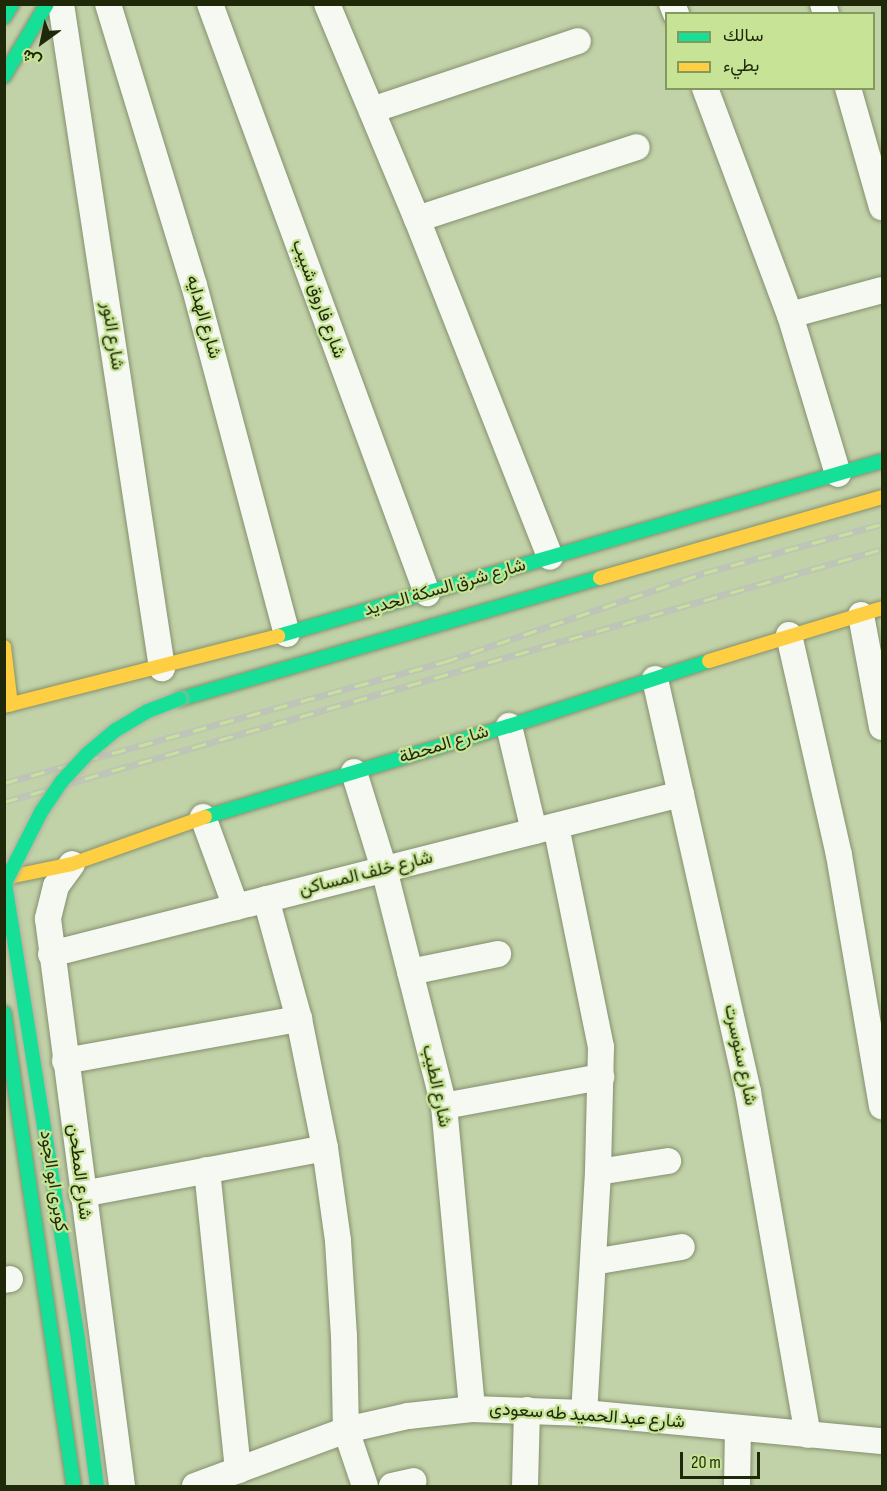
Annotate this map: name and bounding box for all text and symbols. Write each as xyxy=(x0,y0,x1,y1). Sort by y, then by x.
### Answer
north arrow xyxy=(12,12,72,72)
legend xyxy=(665,12,875,90)
text: سالك xyxy=(723,25,763,46)
text: ش xyxy=(19,44,45,71)
text: بطيء xyxy=(723,55,759,76)
street label: شارع فاروق شبيب xyxy=(286,237,350,361)
street label: شارع الهدايه xyxy=(181,273,225,361)
street label: شارع النور xyxy=(96,300,128,372)
street label: شارع شرق السكة الحديد xyxy=(362,555,528,621)
street label: شارع المحطة xyxy=(397,721,491,769)
street label: شارع خلف المساكن xyxy=(297,847,435,901)
street label: شارع سنوسرت xyxy=(719,1002,761,1108)
street label: شارع الطيب xyxy=(417,1043,455,1129)
street label: شارع المطحن xyxy=(62,1123,96,1221)
street label: كوبرى ابو الجود xyxy=(34,1129,72,1233)
street label: شارع عبد الحميد طه سعودى xyxy=(489,1398,685,1434)
scale bar xyxy=(683,1440,762,1478)
text: 20 m xyxy=(691,1452,721,1473)

